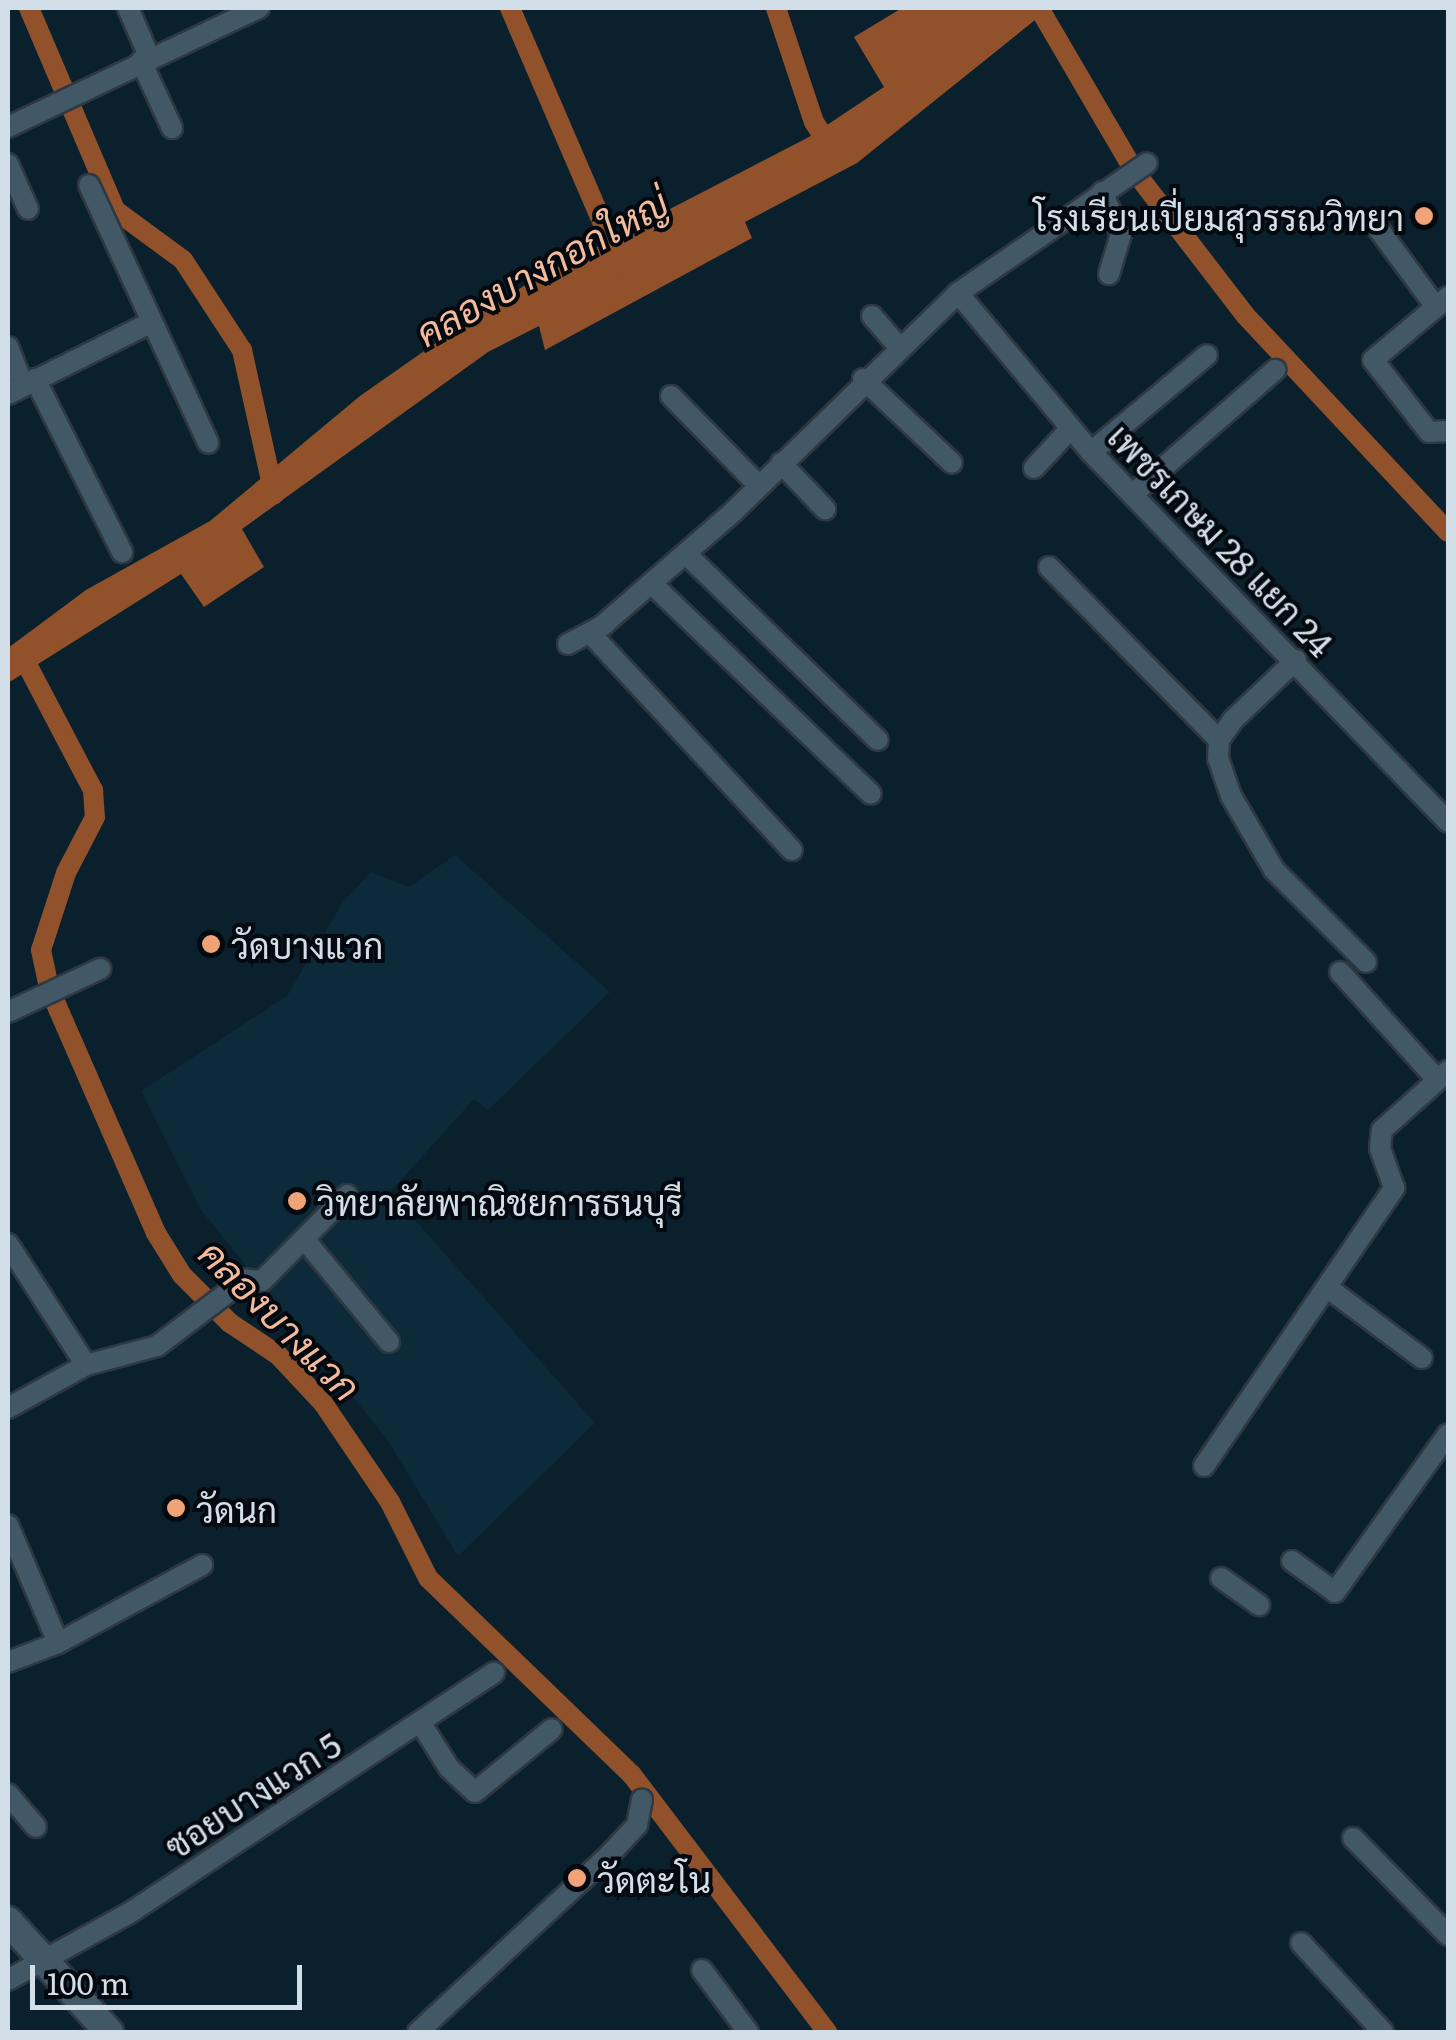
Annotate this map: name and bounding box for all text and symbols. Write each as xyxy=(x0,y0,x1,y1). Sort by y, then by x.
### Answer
water label: คลองบางกอกใหญ่ xyxy=(407,178,675,354)
place label: โรงเรียนเปี่ยมสุวรรณวิทยา xyxy=(1033,195,1404,237)
marker: โรงเรียนเปี่ยมสุวรรณวิทยา xyxy=(1413,205,1435,227)
street label: เพชรเกษม 28 แยก 24 xyxy=(1101,414,1343,664)
place label: วัดบางแวก xyxy=(231,923,383,965)
marker: วัดบางแวก xyxy=(200,933,222,955)
place label: วิทยาลัยพาณิชยการธนบุรี xyxy=(317,1180,683,1222)
marker: วิทยาลัยพาณิชยการธนบุรี xyxy=(286,1190,308,1212)
water label: คลองบางแวก xyxy=(191,1229,371,1409)
place label: วัดนก xyxy=(196,1487,277,1529)
marker: วัดนก xyxy=(165,1497,187,1519)
street label: ซอยบางแวก 5 xyxy=(156,1722,348,1866)
place label: วัดตะโน xyxy=(597,1857,711,1899)
marker: วัดตะโน xyxy=(566,1867,588,1889)
scale bar xyxy=(35,1945,308,2007)
text: 100 m xyxy=(47,1960,129,2004)

